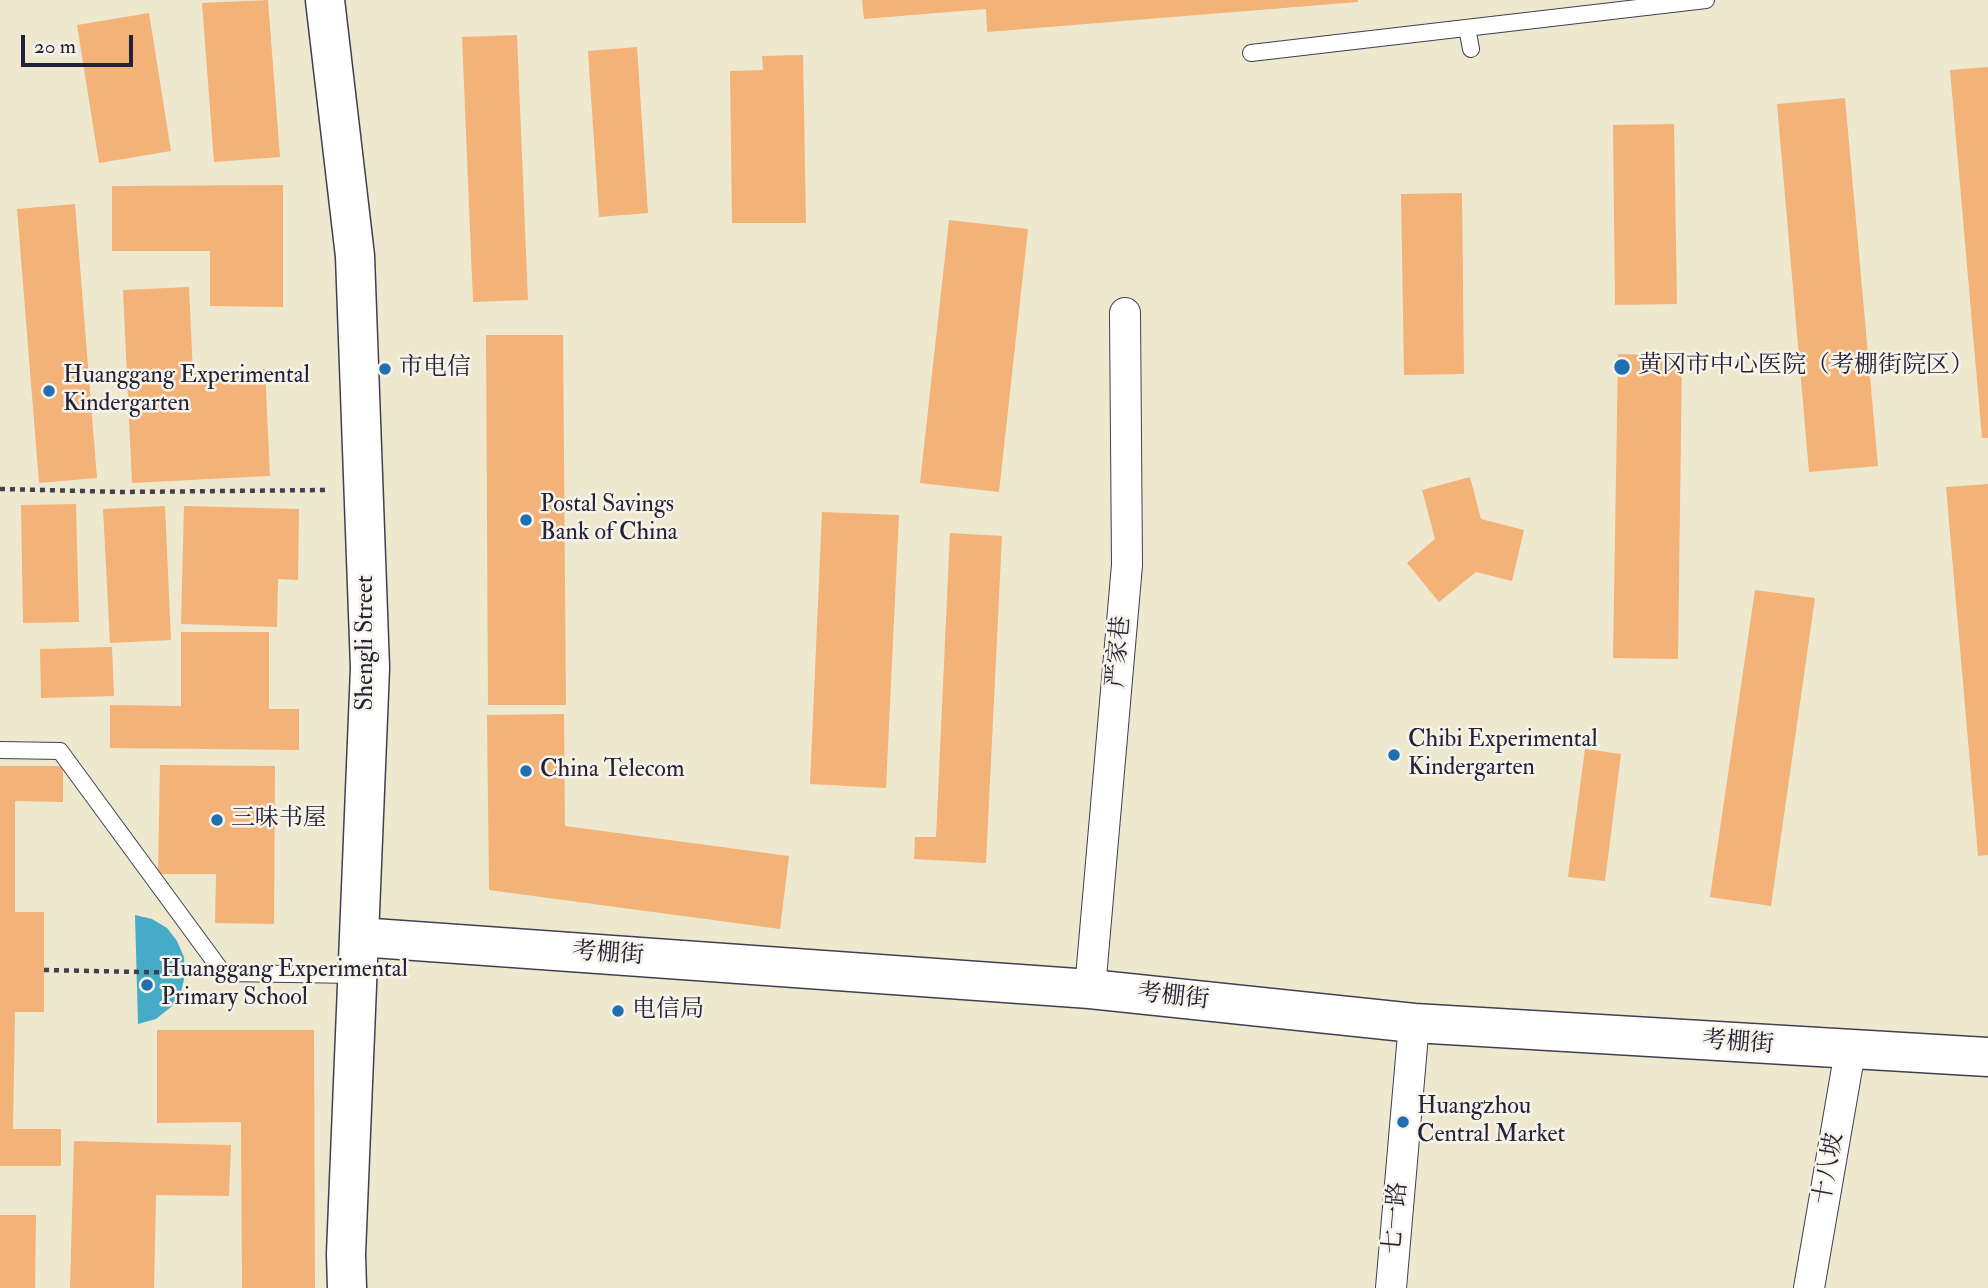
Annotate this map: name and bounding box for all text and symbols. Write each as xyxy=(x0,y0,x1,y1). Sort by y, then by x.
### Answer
scale bar xyxy=(24,21,136,65)
text: 20 m xyxy=(34,33,76,60)
place label: 黄冈市中心医院（考棚街院区） xyxy=(1638,353,1974,381)
place label: 市电信 xyxy=(399,355,471,383)
marker: 黄冈市中心医院（考棚街院区） xyxy=(1612,357,1632,377)
marker: 市电信 xyxy=(377,361,393,377)
place label: Huanggang Experimental Kindergarten xyxy=(63,363,310,419)
marker: Huanggang Experimental Kindergarten xyxy=(41,383,57,399)
place label: Postal Savings Bank of China xyxy=(540,492,678,548)
marker: Postal Savings Bank of China xyxy=(518,512,534,528)
street label: Shengli Street xyxy=(353,575,381,711)
street label: 严家巷 xyxy=(1103,615,1137,689)
place label: Chibi Experimental Kindergarten xyxy=(1408,727,1598,783)
marker: Chibi Experimental Kindergarten xyxy=(1386,747,1402,763)
place label: China Telecom xyxy=(540,757,685,785)
marker: China Telecom xyxy=(518,763,534,779)
place label: 三味书屋 xyxy=(231,806,327,834)
marker: 三味书屋 xyxy=(209,812,225,828)
street label: 考棚街 xyxy=(571,938,645,972)
place label: Huanggang Experimental Primary School xyxy=(161,957,408,1013)
marker: Huanggang Experimental Primary School xyxy=(139,977,155,993)
street label: 考棚街 xyxy=(1136,980,1210,1016)
place label: 电信局 xyxy=(632,997,704,1025)
marker: 电信局 xyxy=(610,1003,626,1019)
street label: 考棚街 xyxy=(1701,1027,1775,1061)
place label: Huangzhou Central Market xyxy=(1417,1094,1565,1150)
marker: Huangzhou Central Market xyxy=(1395,1114,1411,1130)
street label: 十八坡 xyxy=(1810,1131,1850,1207)
street label: 七一路 xyxy=(1380,1181,1414,1255)

